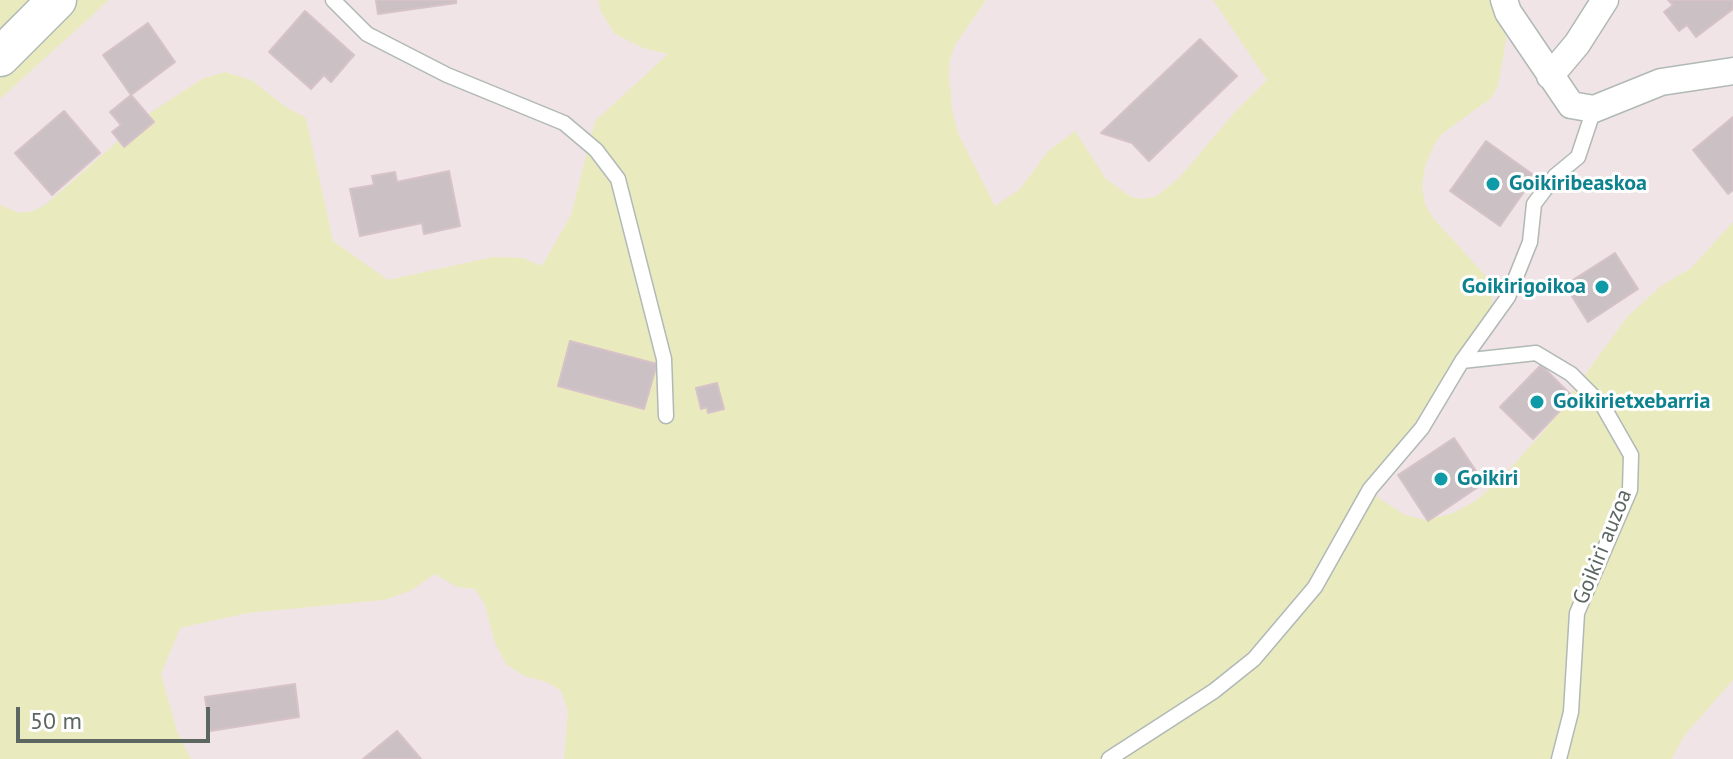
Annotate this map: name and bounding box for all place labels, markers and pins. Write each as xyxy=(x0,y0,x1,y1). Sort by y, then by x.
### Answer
place label: Goikiribeaskoa xyxy=(1509,171,1647,197)
marker: Goikiribeaskoa xyxy=(1484,175,1502,193)
place label: Goikirigoikoa xyxy=(1462,274,1586,300)
marker: Goikirigoikoa xyxy=(1593,278,1611,296)
place label: Goikirietxebarria xyxy=(1553,389,1710,415)
marker: Goikirietxebarria xyxy=(1528,393,1546,411)
place label: Goikiri xyxy=(1457,466,1518,492)
marker: Goikiri xyxy=(1432,470,1450,488)

